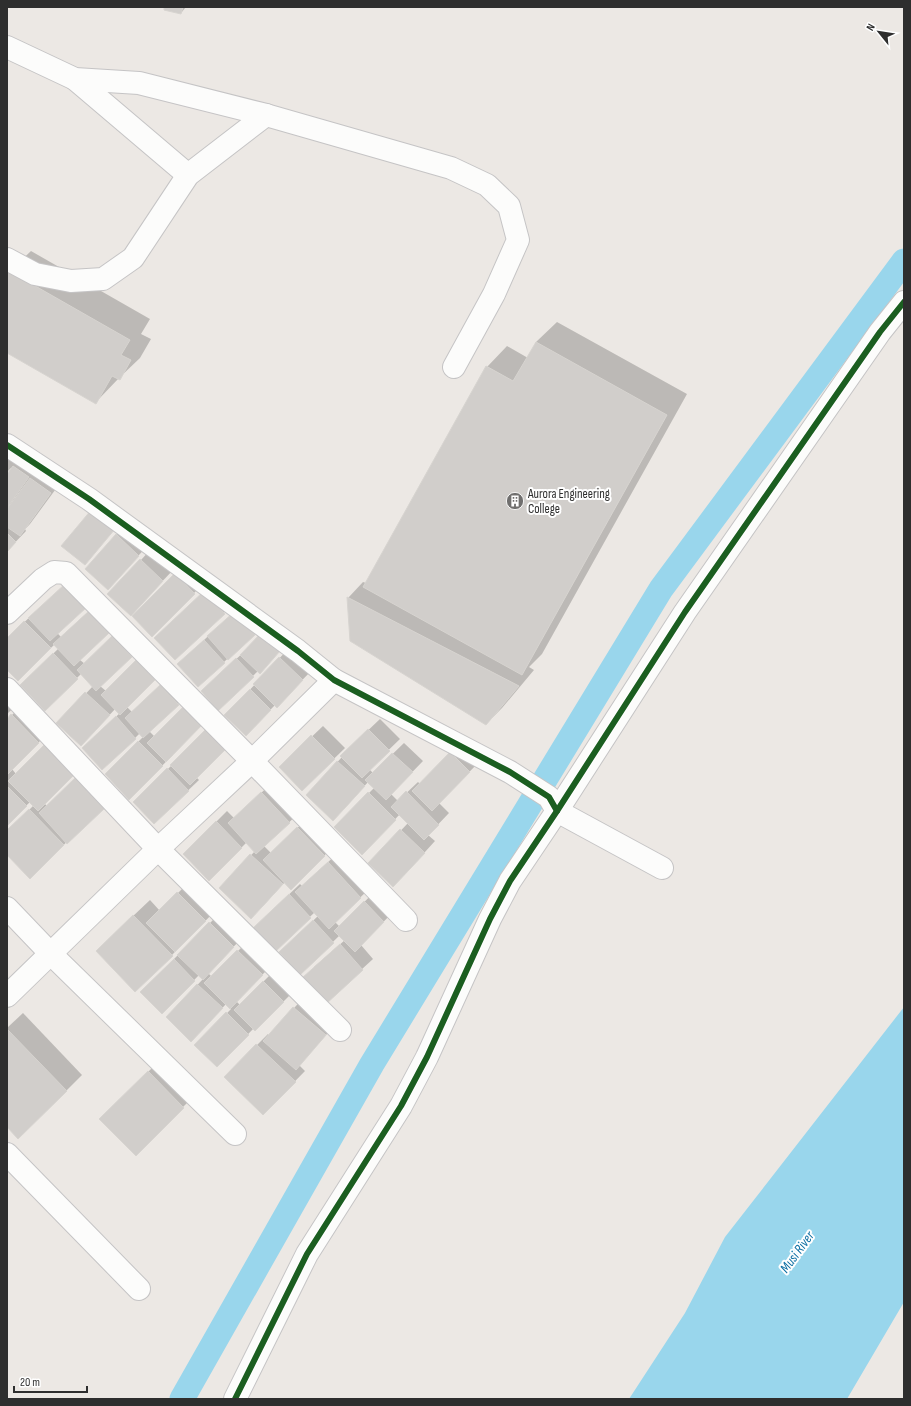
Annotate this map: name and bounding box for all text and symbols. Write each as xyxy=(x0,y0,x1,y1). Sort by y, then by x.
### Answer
north arrow xyxy=(859,12,899,52)
text: N xyxy=(864,21,878,33)
place label: Aurora Engineering College xyxy=(527,486,610,517)
building icon: Aurora Engineering College xyxy=(505,491,525,511)
water label: Musi River xyxy=(776,1227,818,1276)
scale bar xyxy=(14,1368,87,1394)
text: 20 m xyxy=(20,1375,40,1390)

